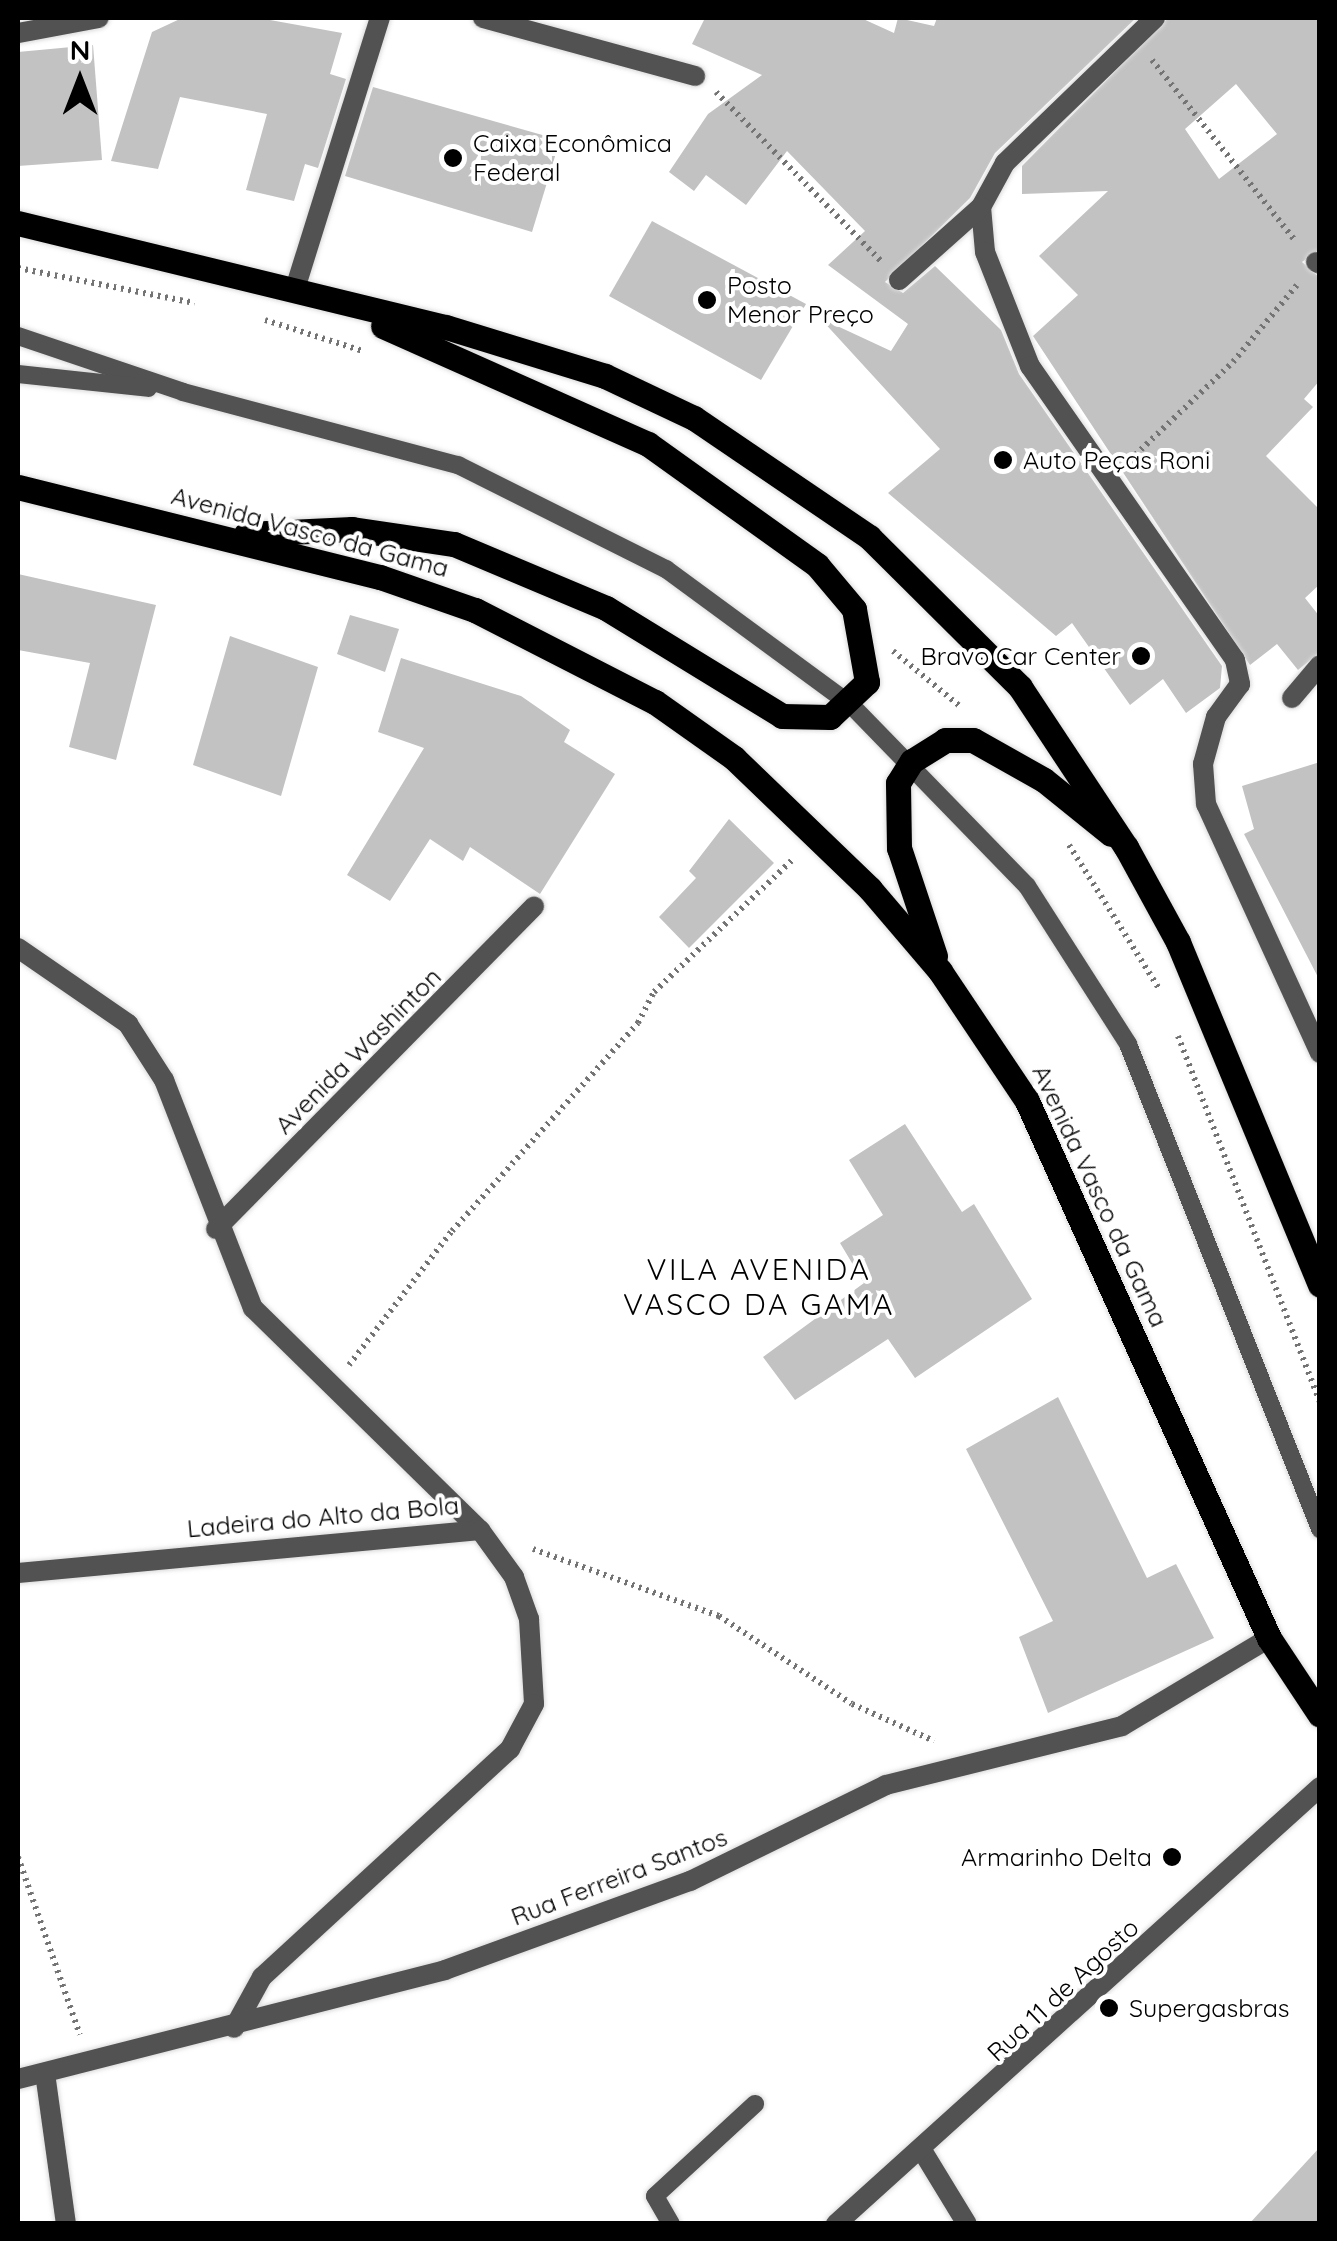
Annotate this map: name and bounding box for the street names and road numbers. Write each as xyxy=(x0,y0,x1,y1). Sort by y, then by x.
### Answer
street label: Avenida Vasco da Gama xyxy=(168,481,452,583)
street label: Avenida Washinton xyxy=(269,962,447,1140)
street label: Avenida Vasco da Gama xyxy=(1026,1060,1174,1332)
street label: Ladeira do Alto da Bola xyxy=(186,1490,460,1544)
street label: Rua Ferreira Santos xyxy=(507,1822,731,1932)
street label: Rua 11 de Agosto xyxy=(981,1912,1145,2068)

